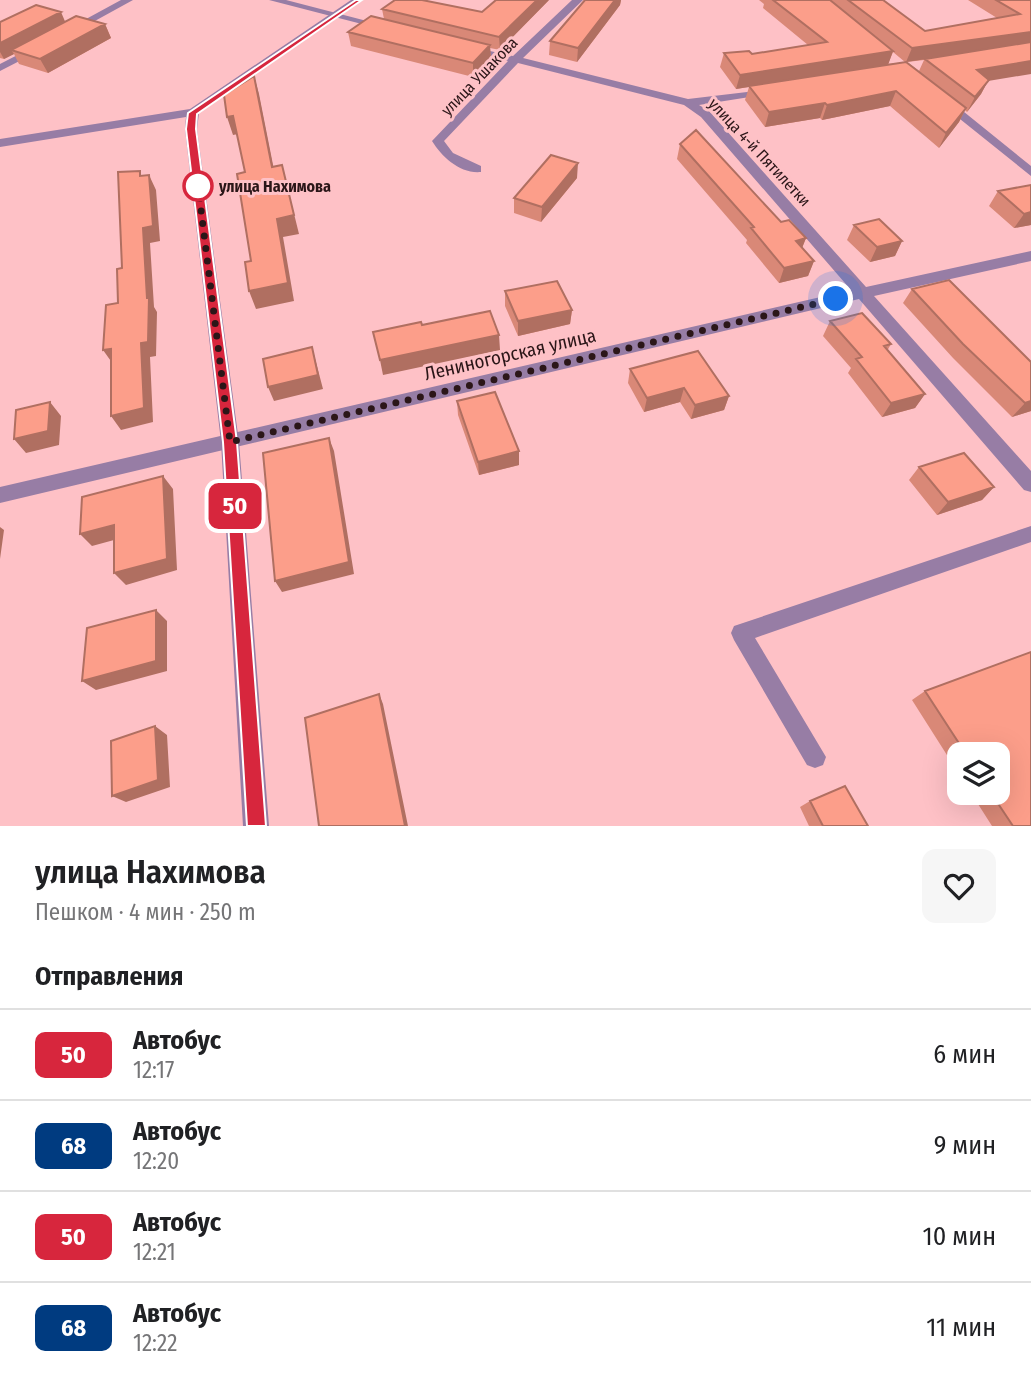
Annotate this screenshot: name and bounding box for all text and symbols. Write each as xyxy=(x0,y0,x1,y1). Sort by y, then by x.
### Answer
street label: улица Ушакова xyxy=(437,33,522,120)
street label: улица 4-й Пятилетки xyxy=(705,94,815,210)
marker: улица Нахимова xyxy=(183,171,213,201)
place label: улица Нахимова xyxy=(218,177,331,196)
your location xyxy=(818,281,853,316)
street label: Лениногорская улица xyxy=(422,324,598,385)
line badge: 50 xyxy=(204,483,266,529)
text: 50 xyxy=(223,492,247,520)
map controls xyxy=(947,742,1010,805)
button: layers xyxy=(947,742,1010,805)
button: heart xyxy=(922,849,996,923)
text: улица Нахимова xyxy=(35,852,266,892)
text: Пешком · 4 мин · 250 m xyxy=(35,898,256,926)
text: Отправления xyxy=(35,961,184,992)
text: Автобус xyxy=(133,1025,221,1056)
text: 6 мин xyxy=(933,1039,996,1070)
text: 50 xyxy=(61,1041,86,1069)
text: 12:17 xyxy=(133,1056,174,1084)
text: Автобус xyxy=(133,1116,221,1147)
text: 9 мин xyxy=(934,1130,996,1161)
text: 68 xyxy=(61,1132,86,1160)
text: 12:20 xyxy=(133,1147,179,1175)
text: Автобус xyxy=(133,1207,221,1238)
text: 10 мин xyxy=(923,1221,996,1252)
text: 50 xyxy=(61,1223,86,1251)
text: 12:21 xyxy=(133,1238,176,1266)
text: Автобус xyxy=(133,1298,221,1329)
text: 11 мин xyxy=(926,1312,996,1343)
text: 68 xyxy=(61,1314,86,1342)
text: 12:22 xyxy=(133,1329,177,1357)

